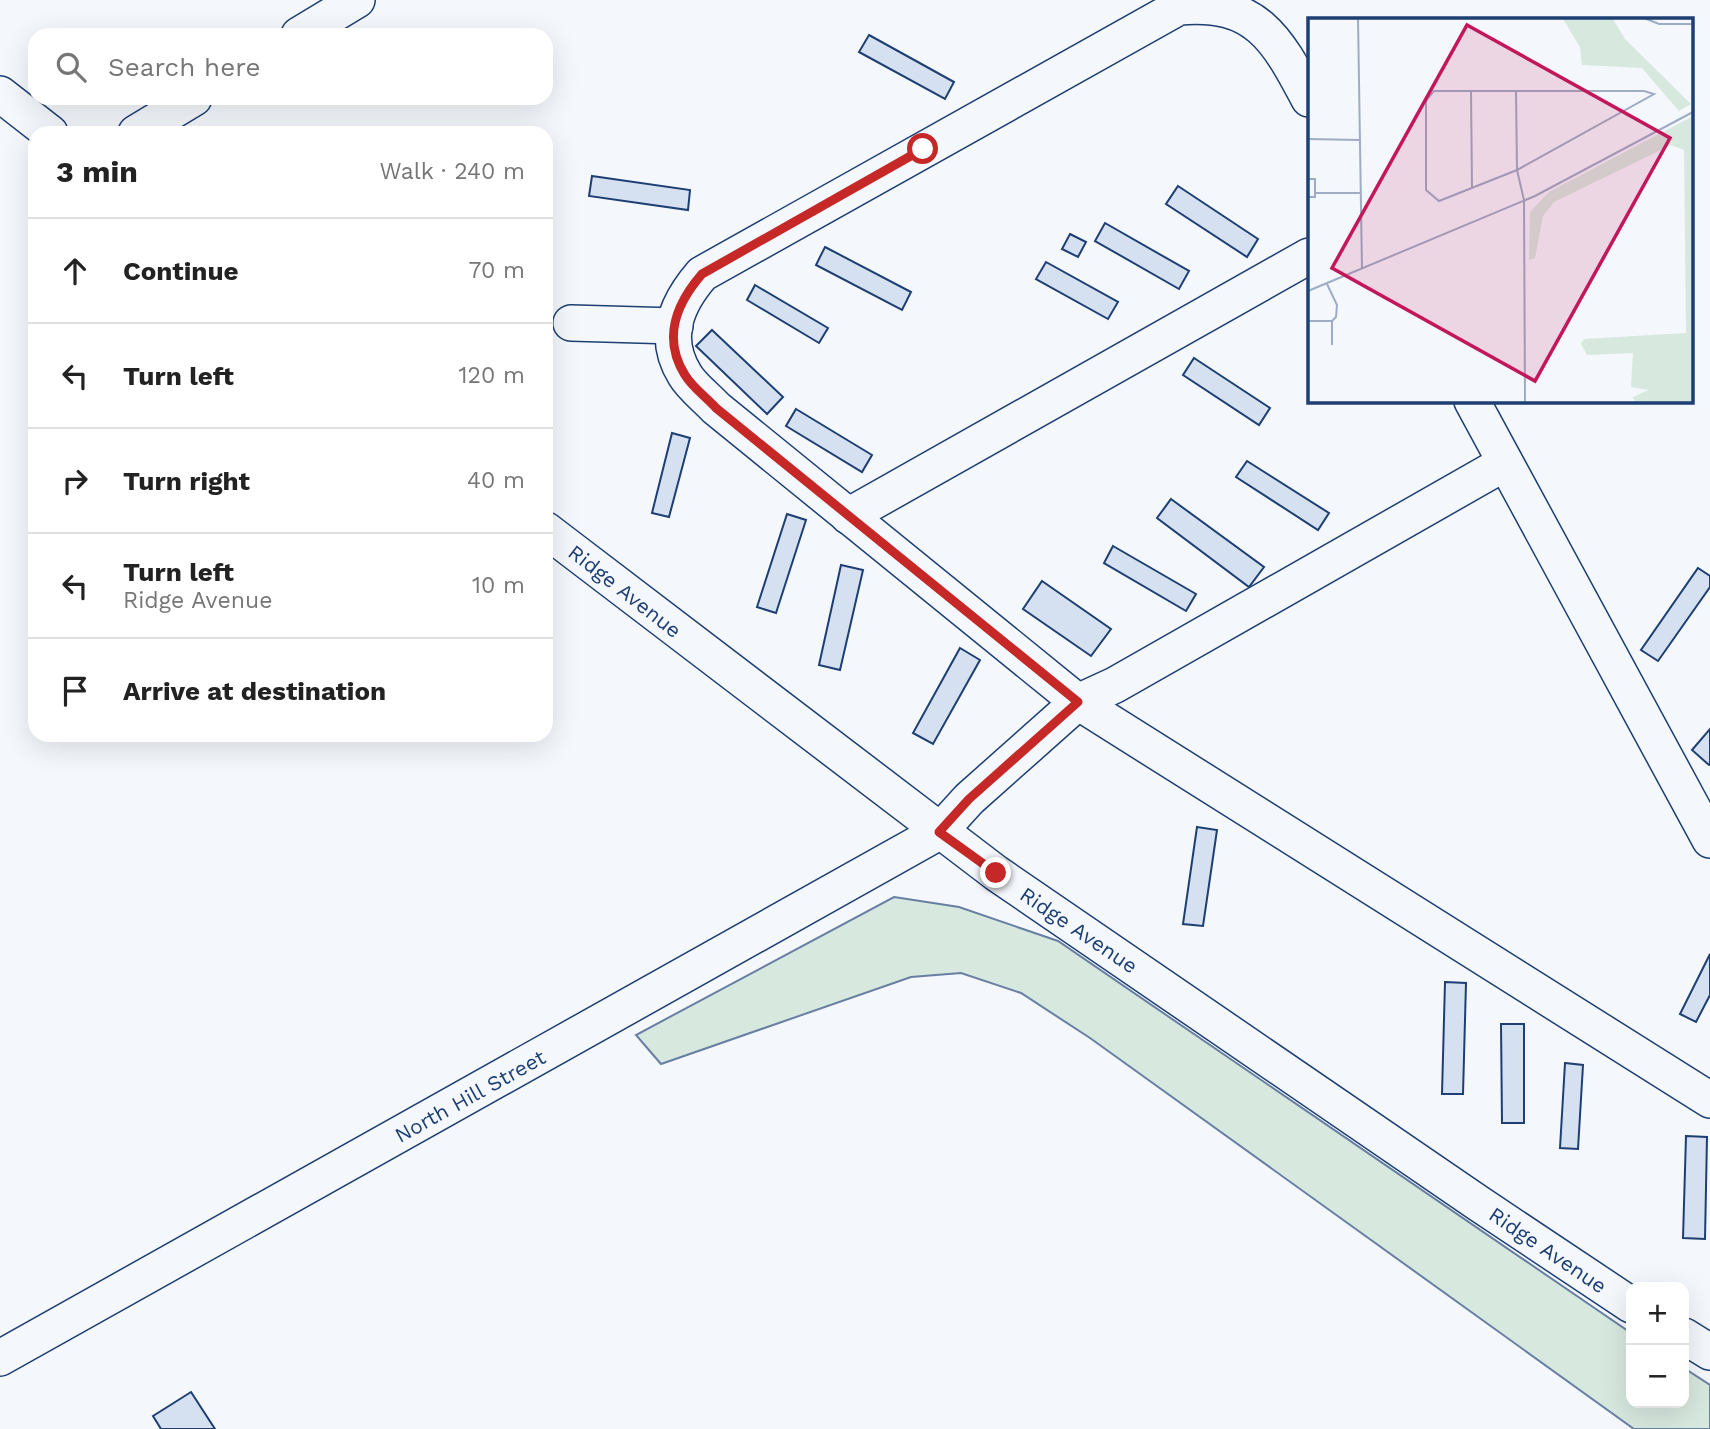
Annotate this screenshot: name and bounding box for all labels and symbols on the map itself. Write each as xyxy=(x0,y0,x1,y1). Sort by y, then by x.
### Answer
inset map xyxy=(1308,18,1692,402)
route start xyxy=(907,133,938,164)
street label: Ridge Avenue xyxy=(564,539,686,643)
route end xyxy=(980,857,1011,888)
street label: Ridge Avenue xyxy=(1015,881,1143,979)
street label: North Hill Street xyxy=(390,1044,550,1148)
street label: Ridge Avenue xyxy=(1484,1201,1612,1299)

